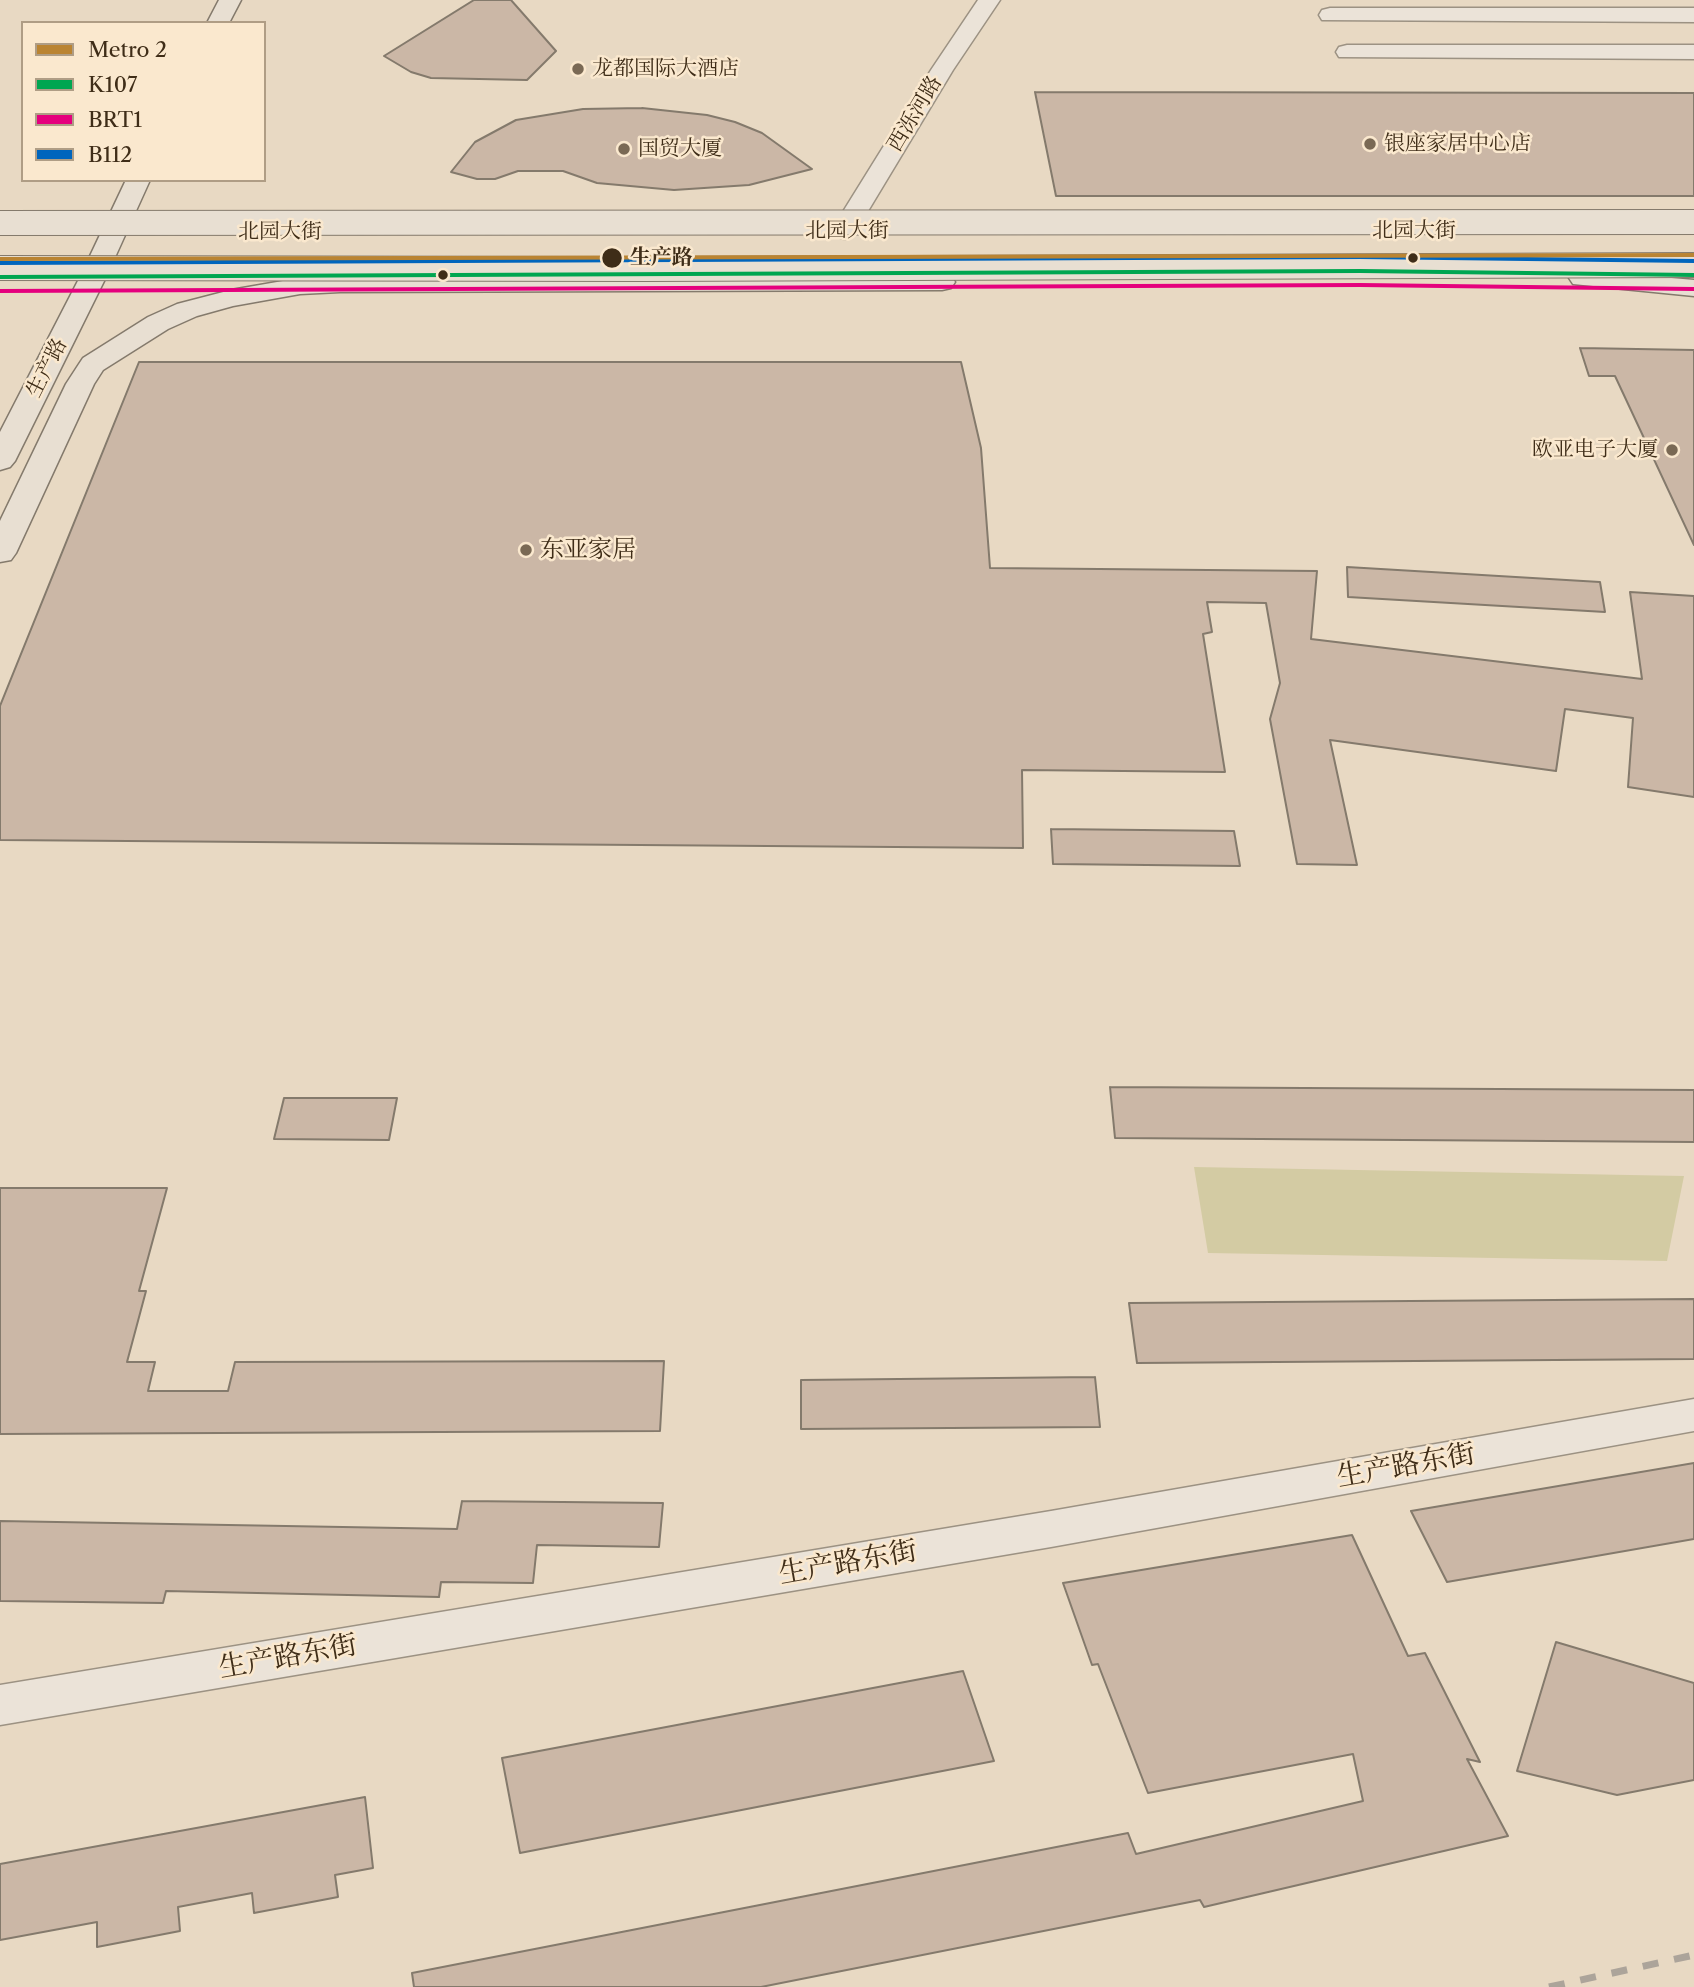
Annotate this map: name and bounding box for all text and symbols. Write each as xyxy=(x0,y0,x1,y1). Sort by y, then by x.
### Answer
legend xyxy=(21,21,266,182)
text: Metro 2 xyxy=(88,37,167,62)
place label: 龙都国际大酒店 xyxy=(592,56,739,82)
marker: 龙都国际大酒店 xyxy=(570,61,586,77)
text: K107 xyxy=(88,72,137,97)
street label: 西泺河路 xyxy=(883,72,947,156)
text: BRT1 xyxy=(88,107,142,132)
place label: 银座家居中心店 xyxy=(1384,131,1531,157)
place label: 国贸大厦 xyxy=(638,136,722,162)
marker: 银座家居中心店 xyxy=(1362,136,1378,152)
marker: 国贸大厦 xyxy=(616,141,632,157)
text: B112 xyxy=(88,142,132,167)
street label: 北园大街 xyxy=(805,218,889,244)
street label: 北园大街 xyxy=(1372,218,1456,244)
street label: 北园大街 xyxy=(238,219,322,245)
place label: 生产路 xyxy=(630,245,693,271)
marker: 生产路 xyxy=(600,246,624,270)
unlabelled marker xyxy=(1406,251,1420,265)
unlabelled marker xyxy=(436,268,450,282)
street label: 生产路 xyxy=(21,334,73,402)
place label: 欧亚电子大厦 xyxy=(1532,437,1658,463)
marker: 欧亚电子大厦 xyxy=(1664,442,1680,458)
place label: 东亚家居 xyxy=(540,536,636,564)
marker: 东亚家居 xyxy=(518,542,534,558)
street label: 生产路东街 xyxy=(1334,1437,1478,1495)
street label: 生产路东街 xyxy=(776,1534,920,1592)
street label: 生产路东街 xyxy=(216,1628,360,1686)

